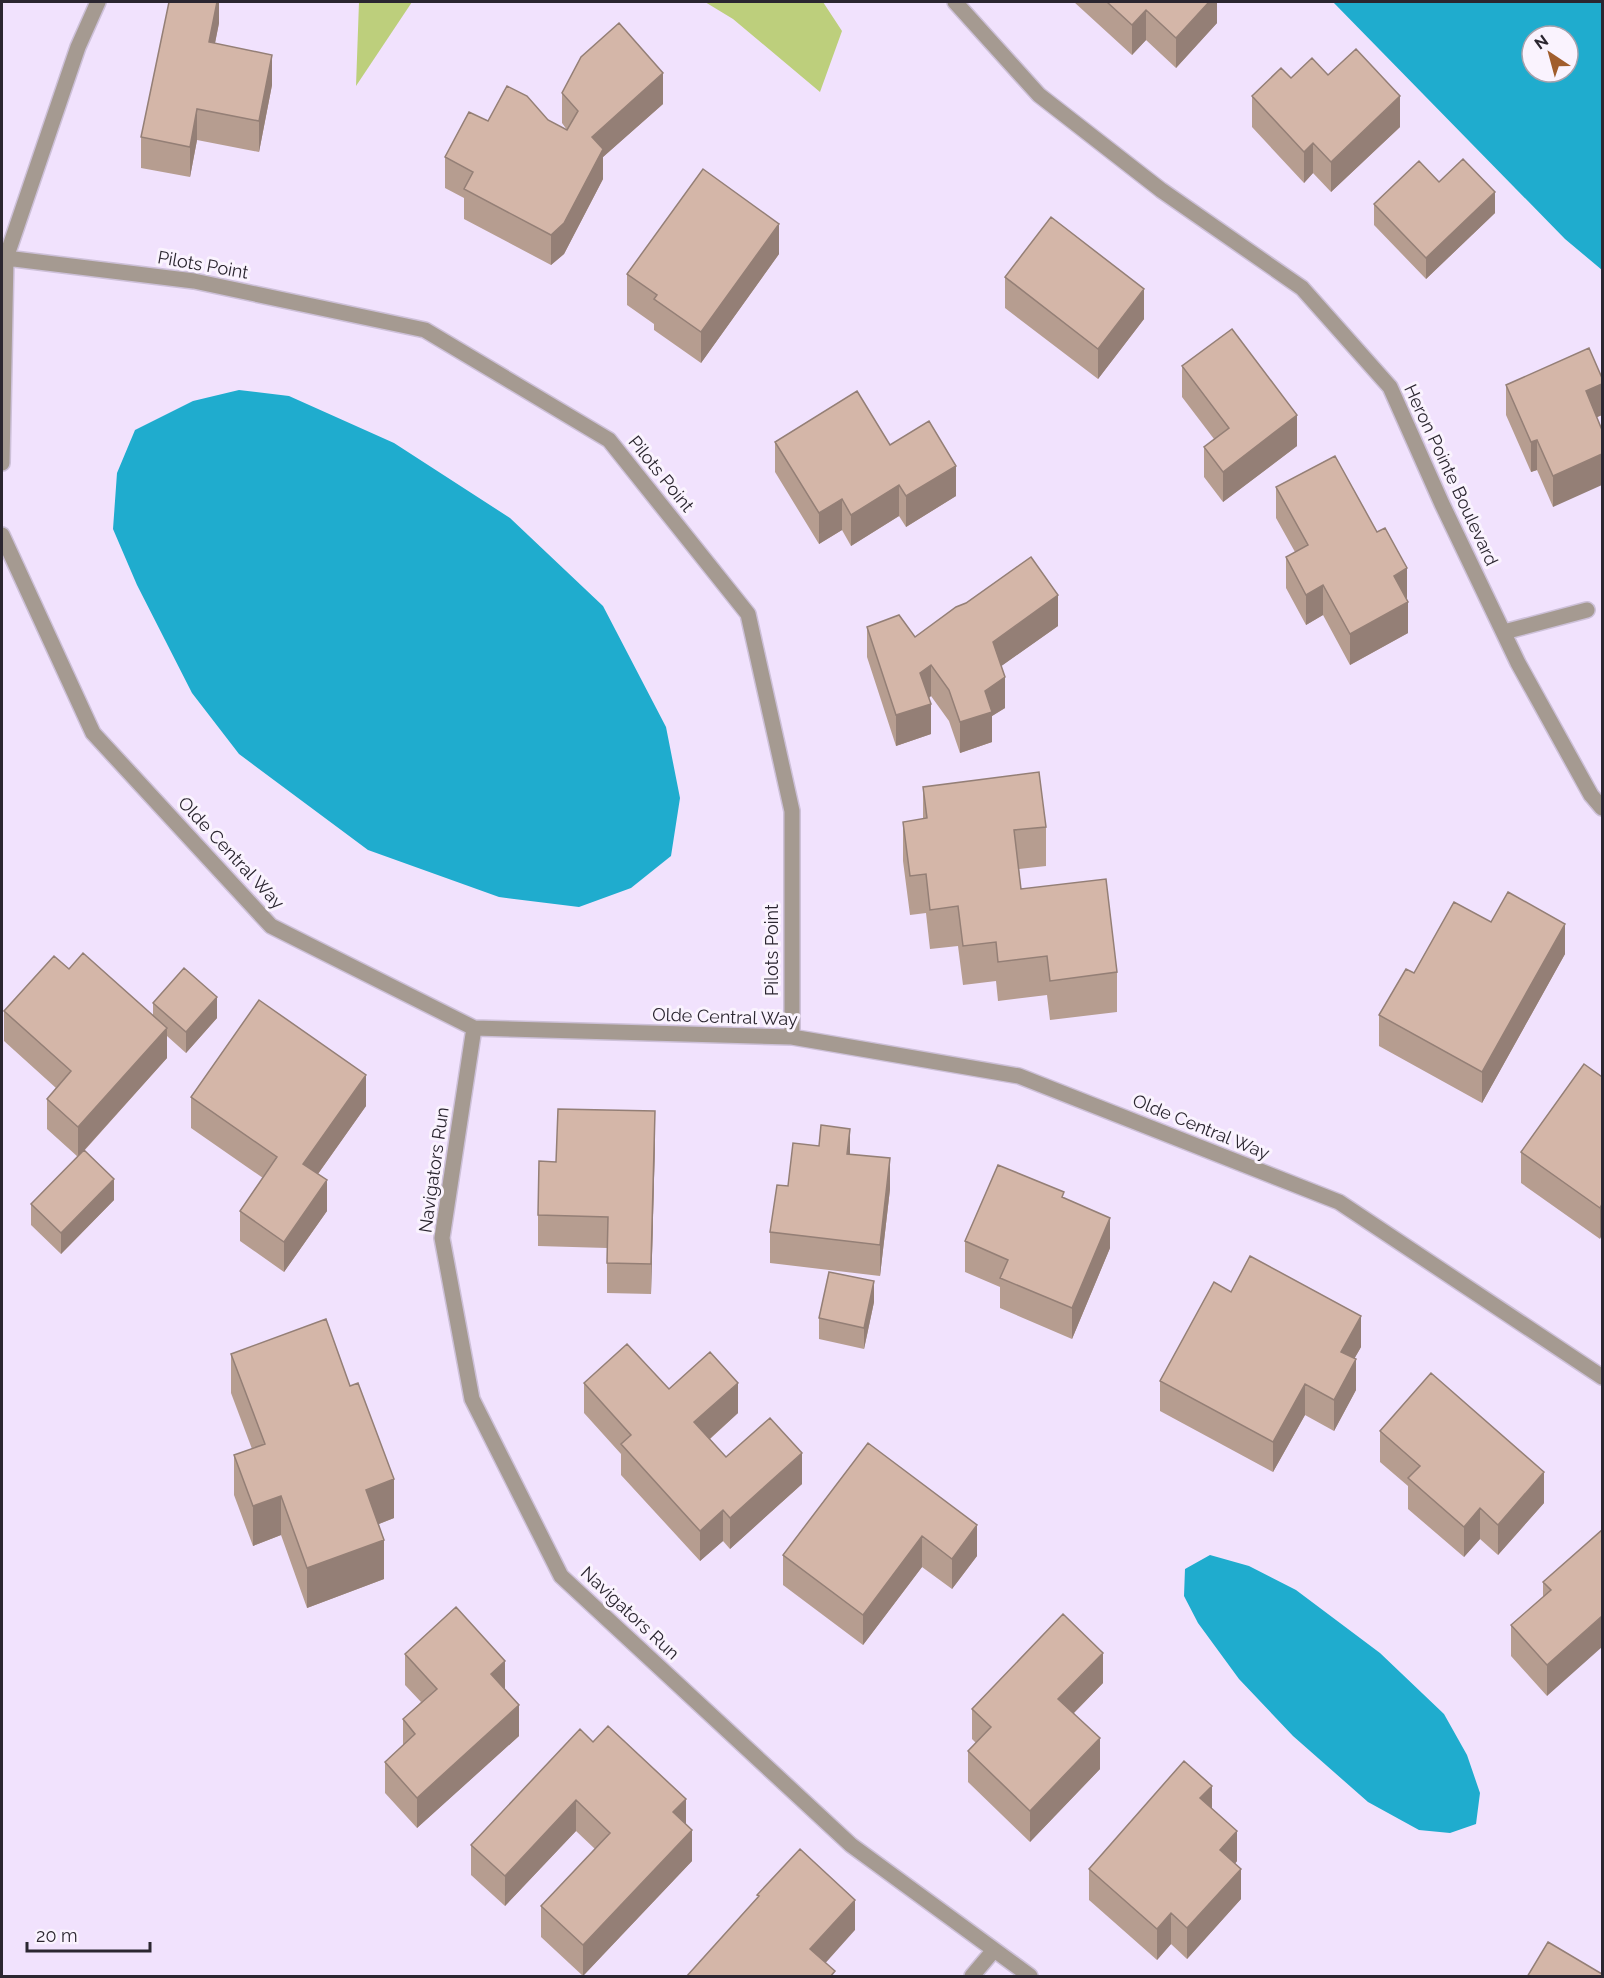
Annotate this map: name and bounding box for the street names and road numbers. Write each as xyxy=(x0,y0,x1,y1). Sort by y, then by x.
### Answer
street label: Pilots Point xyxy=(156,246,250,283)
street label: Heron Pointe Boulevard xyxy=(1400,381,1503,569)
street label: Pilots Point xyxy=(624,431,698,516)
street label: Olde Central Way xyxy=(174,792,289,913)
street label: Pilots Point xyxy=(761,904,782,996)
street label: Olde Central Way xyxy=(652,1003,798,1030)
street label: Olde Central Way xyxy=(1130,1090,1273,1164)
street label: Navigators Run xyxy=(414,1106,453,1234)
street label: Navigators Run xyxy=(577,1562,684,1664)

